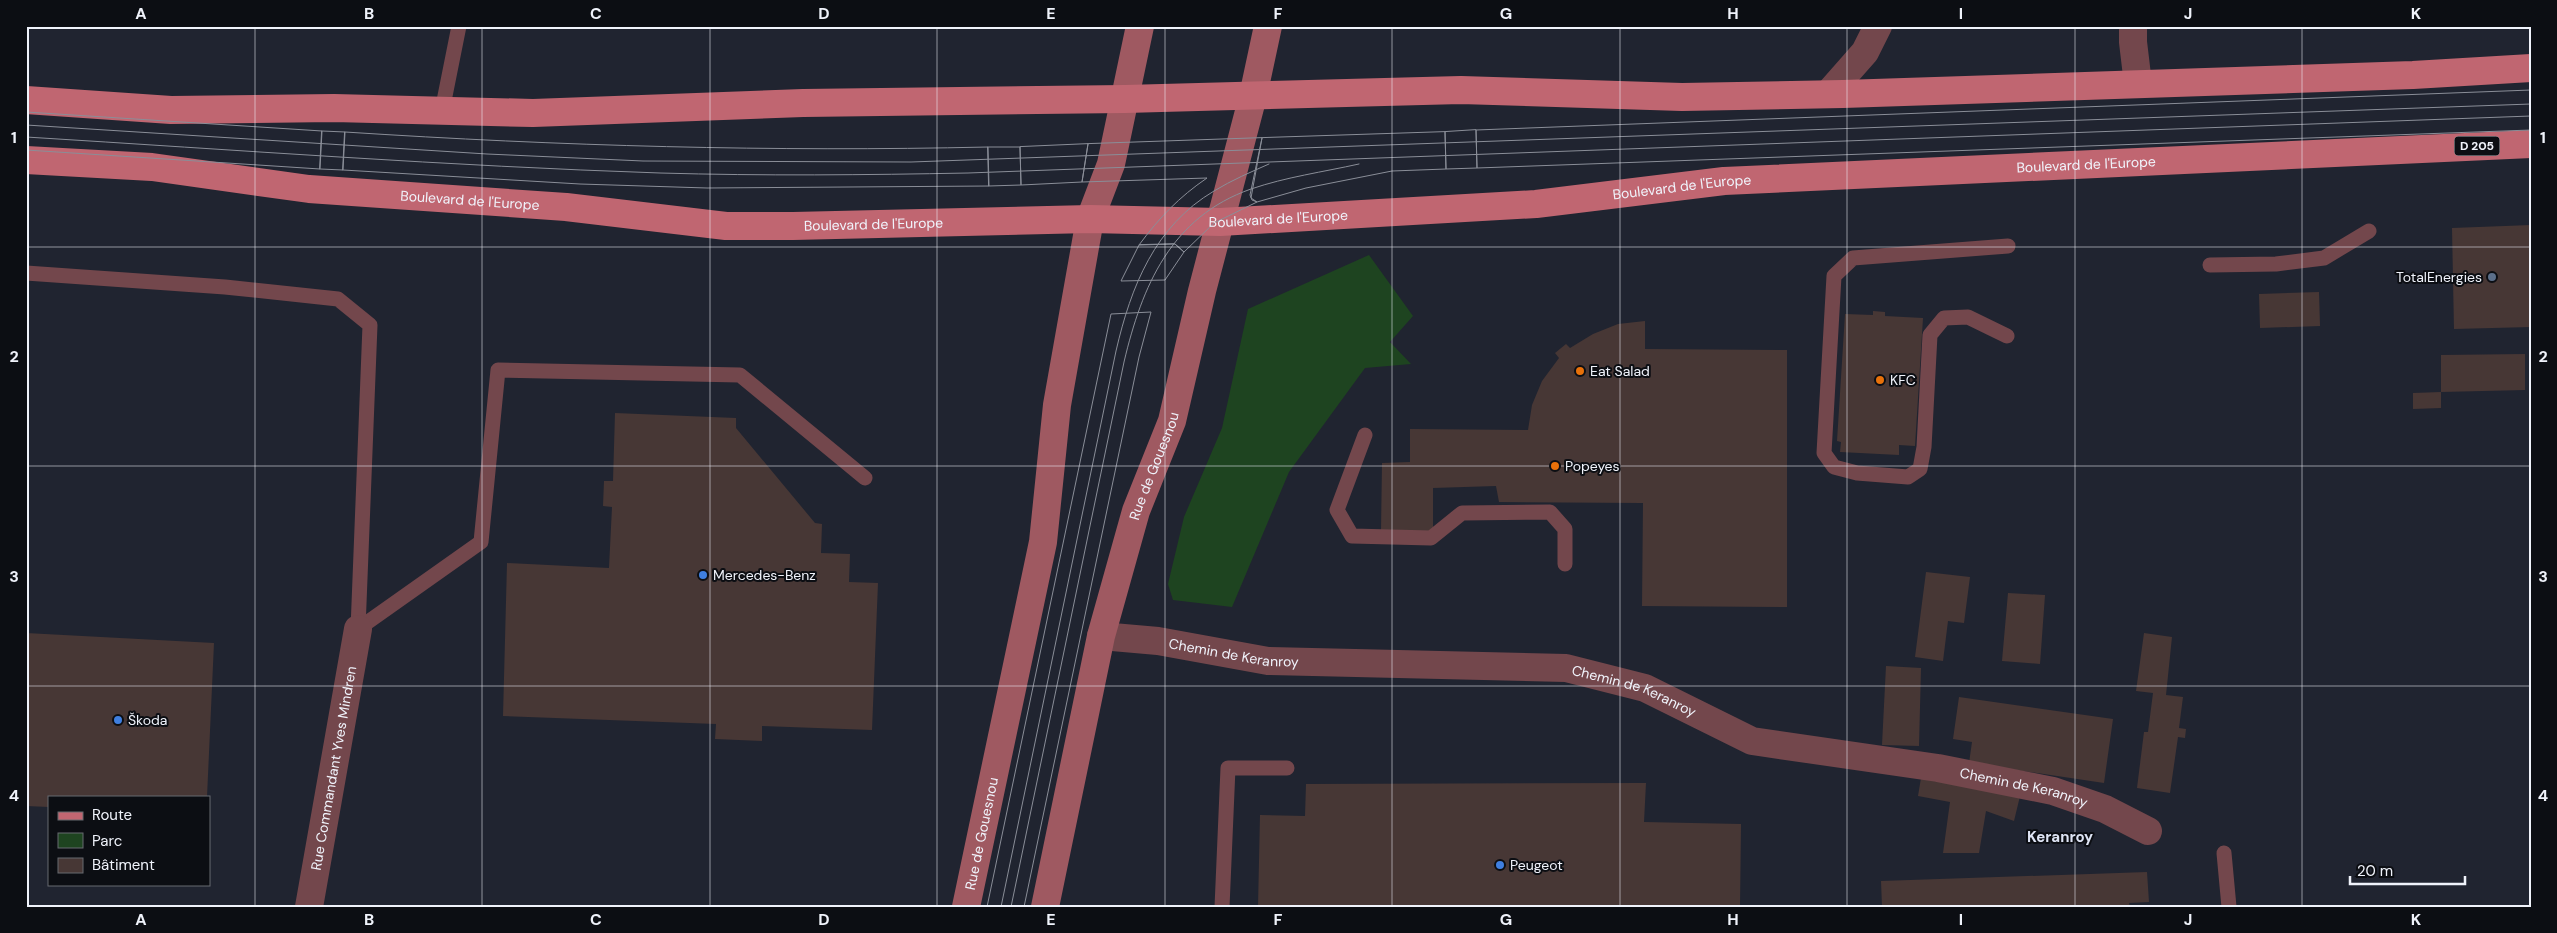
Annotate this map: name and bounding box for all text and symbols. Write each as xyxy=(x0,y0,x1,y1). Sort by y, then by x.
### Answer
text: A xyxy=(135,3,147,24)
text: B xyxy=(364,3,374,24)
text: C xyxy=(590,3,602,24)
text: D xyxy=(818,3,830,24)
text: E xyxy=(1046,3,1056,24)
text: F xyxy=(1274,3,1283,24)
text: G xyxy=(1500,3,1512,24)
text: H xyxy=(1727,3,1739,24)
text: I xyxy=(1959,3,1963,24)
text: J xyxy=(2184,3,2192,24)
text: K xyxy=(2411,3,2422,24)
text: 1 xyxy=(11,127,17,148)
text: 1 xyxy=(2540,127,2546,148)
road number: D 205 xyxy=(2454,136,2500,156)
street label: Boulevard de l'Europe xyxy=(2016,152,2156,177)
street label: Boulevard de l'Europe xyxy=(1612,171,1752,204)
street label: Boulevard de l'Europe xyxy=(400,186,540,214)
street label: Boulevard de l'Europe xyxy=(1208,206,1348,231)
street label: Boulevard de l'Europe xyxy=(804,213,943,235)
place label: TotalEnergies xyxy=(2396,268,2482,286)
marker: TotalEnergies xyxy=(2486,271,2498,283)
text: 2 xyxy=(9,346,19,367)
text: 2 xyxy=(2538,346,2548,367)
place label: Eat Salad xyxy=(1590,362,1650,380)
marker: Eat Salad xyxy=(1574,365,1586,377)
place label: KFC xyxy=(1890,371,1916,389)
marker: KFC xyxy=(1874,374,1886,386)
street label: Rue de Gouesnou xyxy=(1125,410,1183,522)
place label: Popeyes xyxy=(1565,457,1620,475)
marker: Popeyes xyxy=(1549,460,1561,472)
text: 3 xyxy=(9,566,19,587)
place label: Mercedes-Benz xyxy=(713,566,816,584)
text: 3 xyxy=(2538,566,2548,587)
marker: Mercedes-Benz xyxy=(697,569,709,581)
street label: Chemin de Keranroy xyxy=(1167,634,1299,671)
street label: Chemin de Keranroy xyxy=(1570,661,1699,721)
street label: Rue Commandant Yves Mindren xyxy=(307,665,360,872)
place label: Škoda xyxy=(128,711,167,729)
marker: Škoda xyxy=(112,714,124,726)
street label: Chemin de Keranroy xyxy=(1958,764,2090,811)
street label: Rue de Gouesnou xyxy=(961,776,1002,892)
text: 4 xyxy=(9,785,19,806)
text: 4 xyxy=(2538,785,2548,806)
legend xyxy=(48,796,210,886)
text: Route xyxy=(92,805,132,825)
district label: Keranroy xyxy=(2027,827,2093,847)
text: Parc xyxy=(92,831,122,851)
scale bar xyxy=(2350,853,2464,885)
text: Bâtiment xyxy=(92,855,155,875)
place label: Peugeot xyxy=(1510,856,1563,874)
marker: Peugeot xyxy=(1494,859,1506,871)
text: 20 m xyxy=(2357,861,2393,881)
text: A xyxy=(135,909,147,930)
text: B xyxy=(364,909,374,930)
text: C xyxy=(590,909,602,930)
text: D xyxy=(818,909,830,930)
text: E xyxy=(1046,909,1056,930)
text: F xyxy=(1274,909,1283,930)
text: G xyxy=(1500,909,1512,930)
text: H xyxy=(1727,909,1739,930)
text: I xyxy=(1959,909,1963,930)
text: J xyxy=(2184,909,2192,930)
text: K xyxy=(2411,909,2422,930)

